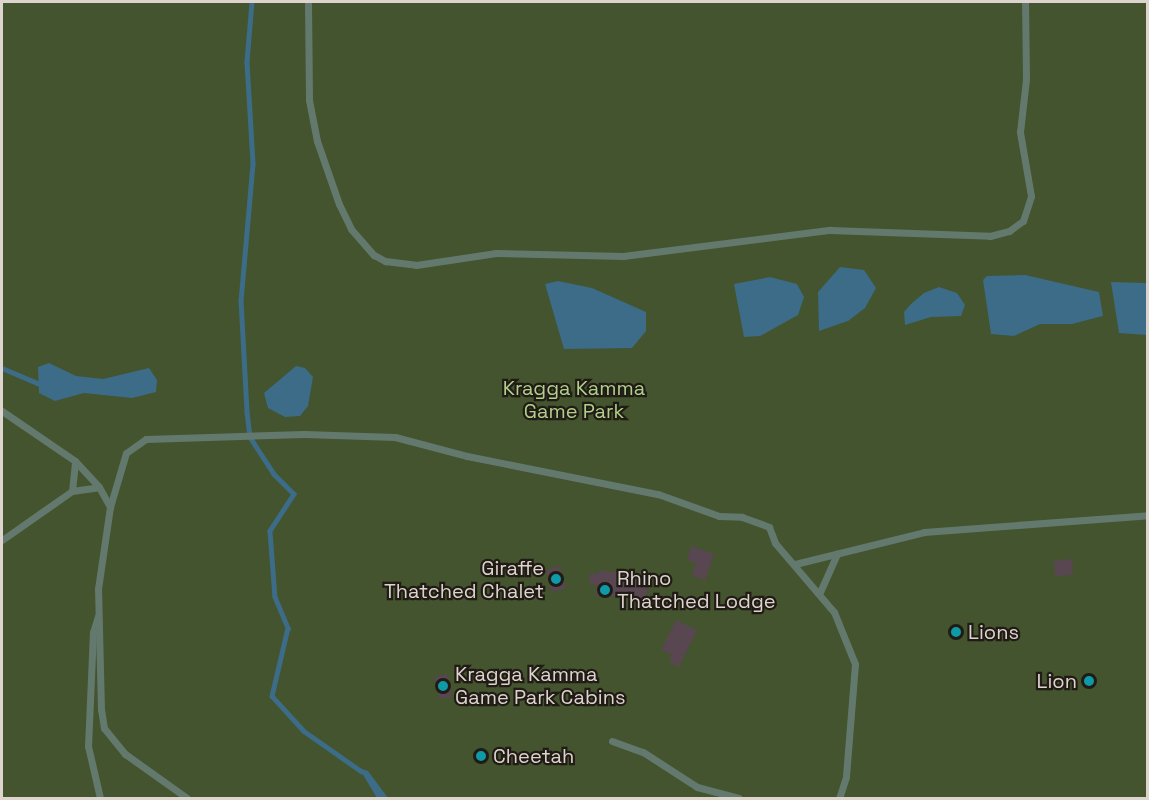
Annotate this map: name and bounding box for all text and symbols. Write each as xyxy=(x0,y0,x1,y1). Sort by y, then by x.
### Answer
park label: Kragga Kamma Game Park xyxy=(503,376,645,423)
place label: Giraffe Thatched Chalet xyxy=(384,556,544,603)
place label: Rhino Thatched Lodge xyxy=(617,566,776,613)
marker: Giraffe Thatched Chalet xyxy=(549,572,563,586)
marker: Rhino Thatched Lodge xyxy=(598,583,612,597)
place label: Lions xyxy=(968,620,1019,644)
marker: Lions xyxy=(949,625,963,639)
place label: Kragga Kamma Game Park Cabins xyxy=(455,662,626,709)
place label: Lion xyxy=(1037,669,1077,693)
marker: Lion xyxy=(1082,674,1096,688)
marker: Kragga Kamma Game Park Cabins xyxy=(436,679,450,693)
place label: Cheetah xyxy=(493,744,574,768)
marker: Cheetah xyxy=(474,749,488,763)

